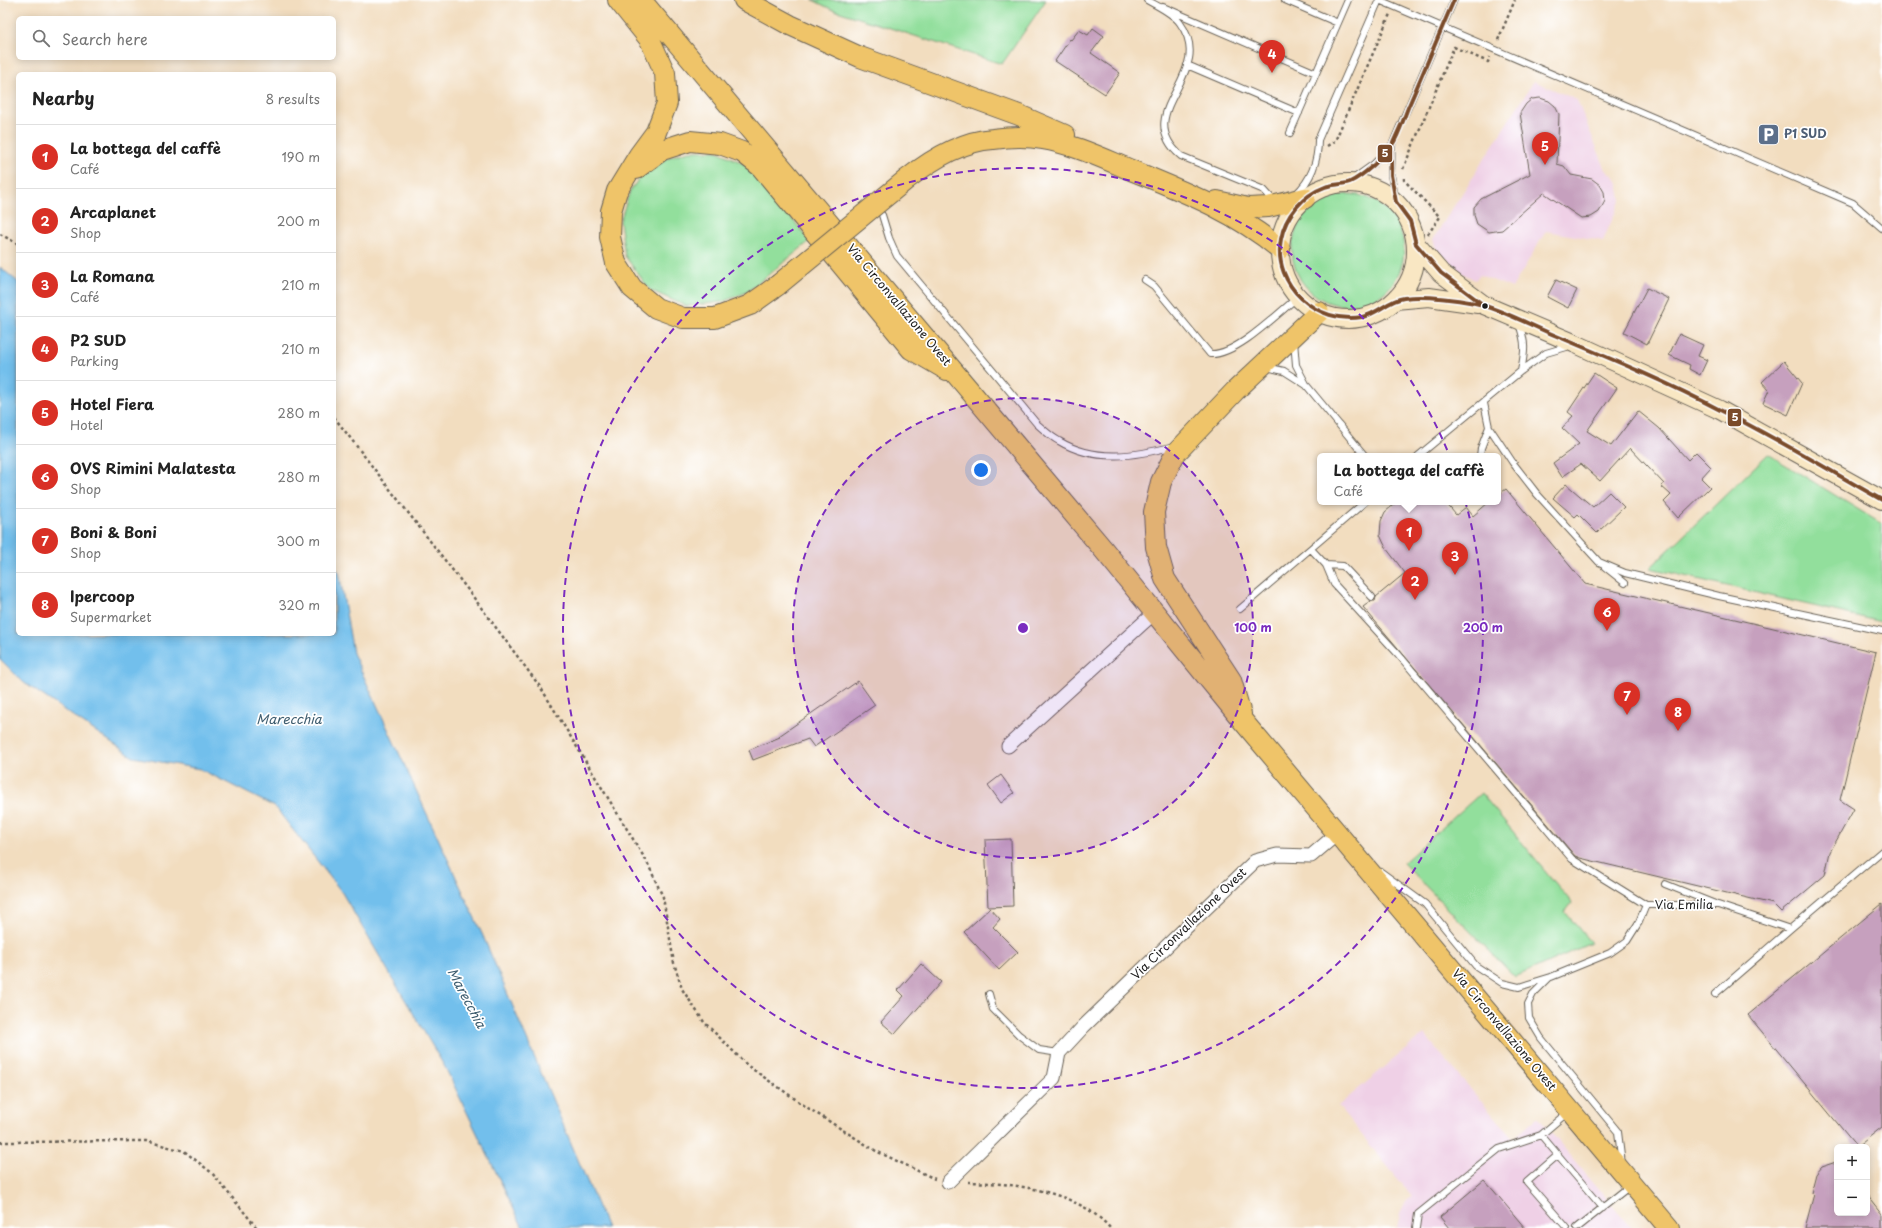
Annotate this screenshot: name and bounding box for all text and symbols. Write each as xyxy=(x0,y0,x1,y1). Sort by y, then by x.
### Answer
search box xyxy=(16,16,336,60)
icon: search xyxy=(30,27,52,49)
text: Search here xyxy=(62,27,148,50)
pin: 4 xyxy=(1259,40,1285,73)
text: Nearby xyxy=(32,85,94,111)
text: 8 results xyxy=(266,89,320,108)
parking icon: P1 SUD xyxy=(1755,121,1781,147)
place label: P1 SUD xyxy=(1784,124,1827,142)
pin: 5 xyxy=(1532,132,1558,165)
text: La bottega del caffè xyxy=(70,136,221,159)
line badge: 5 xyxy=(1377,144,1393,163)
text: 5 xyxy=(1381,144,1389,161)
text: 1 xyxy=(42,147,48,166)
text: 190 m xyxy=(281,147,320,166)
text: Café xyxy=(70,159,99,178)
text: Arcaplanet xyxy=(70,200,156,223)
text: 2 xyxy=(40,211,50,230)
text: 200 m xyxy=(277,211,320,230)
text: Shop xyxy=(70,223,101,242)
street label: Via Circonvallazione Ovest xyxy=(843,239,956,369)
text: La Romana xyxy=(70,264,155,287)
text: 3 xyxy=(41,275,49,294)
text: 210 m xyxy=(281,275,320,294)
text: Café xyxy=(70,287,99,306)
unlabelled marker xyxy=(1480,301,1490,311)
text: P2 SUD xyxy=(70,328,126,351)
text: 4 xyxy=(41,339,49,358)
text: 210 m xyxy=(281,339,320,358)
text: Parking xyxy=(70,351,119,370)
text: Hotel Fiera xyxy=(70,392,154,415)
text: 5 xyxy=(41,403,49,422)
text: 280 m xyxy=(278,403,320,422)
line badge: 5 xyxy=(1727,408,1742,427)
text: 5 xyxy=(1731,408,1739,425)
text: Hotel xyxy=(70,415,103,434)
popup xyxy=(1317,453,1501,505)
text: OVS Rimini Malatesta xyxy=(70,456,236,479)
text: La bottega del caffè xyxy=(1334,458,1484,481)
your location xyxy=(971,460,991,480)
text: 6 xyxy=(40,467,50,486)
text: 280 m xyxy=(278,467,320,486)
text: Shop xyxy=(70,479,101,498)
text: Café xyxy=(1334,481,1363,500)
pin: 1 xyxy=(1396,518,1422,551)
text: Boni & Boni xyxy=(70,520,157,543)
text: 7 xyxy=(41,531,49,550)
text: 300 m xyxy=(276,531,320,550)
pin: 3 xyxy=(1442,542,1468,575)
text: Shop xyxy=(70,543,101,562)
pin: 2 xyxy=(1402,567,1428,600)
text: Ipercoop xyxy=(70,584,135,607)
text: 8 xyxy=(41,595,49,614)
text: 320 m xyxy=(278,595,320,614)
pin: 6 xyxy=(1594,598,1620,631)
text: Supermarket xyxy=(70,607,152,626)
text: 100 m xyxy=(1234,618,1272,636)
text: 200 m xyxy=(1463,618,1503,636)
centre of rings xyxy=(1016,621,1030,635)
pin: 7 xyxy=(1614,682,1640,715)
pin: 8 xyxy=(1665,698,1691,731)
water label: Marecchia xyxy=(256,709,323,728)
street label: Via Circonvallazione Ovest xyxy=(1127,863,1250,983)
street label: Via Emilia xyxy=(1655,895,1714,913)
water label: Marecchia xyxy=(444,964,492,1032)
street label: Via Circonvallazione Ovest xyxy=(1448,964,1561,1094)
map controls xyxy=(1834,1144,1870,1216)
button: + xyxy=(1834,1144,1870,1180)
button: − xyxy=(1834,1180,1870,1216)

